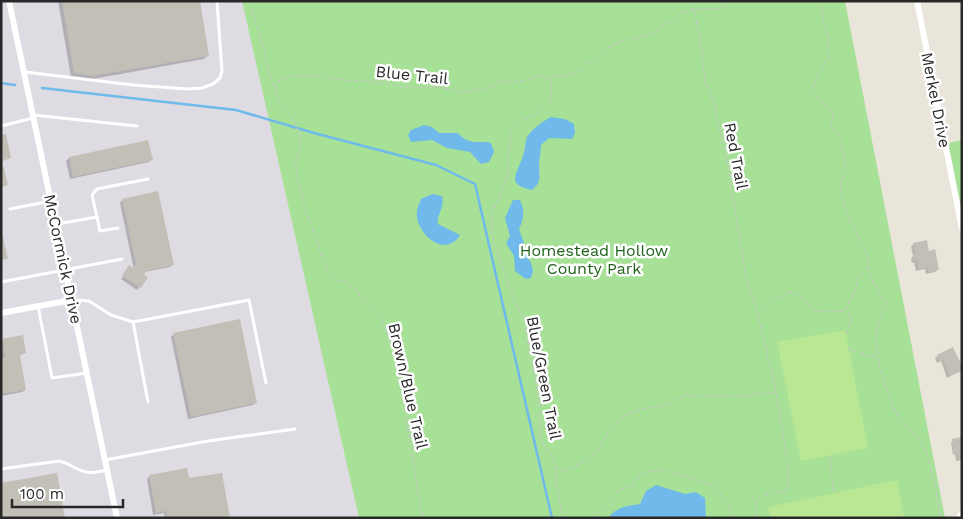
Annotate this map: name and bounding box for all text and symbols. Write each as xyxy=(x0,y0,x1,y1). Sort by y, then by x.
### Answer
street label: Merkel Drive xyxy=(917,51,955,149)
street label: Blue Trail xyxy=(375,62,449,88)
street label: Red Trail xyxy=(720,121,752,191)
street label: McCormick Drive xyxy=(40,192,86,326)
park label: Homestead Hollow County Park xyxy=(520,241,668,278)
street label: Blue/Green Trail xyxy=(523,315,565,441)
street label: Brown/Blue Trail xyxy=(384,321,432,451)
scale bar xyxy=(12,476,124,508)
text: 100 m xyxy=(20,485,64,503)

